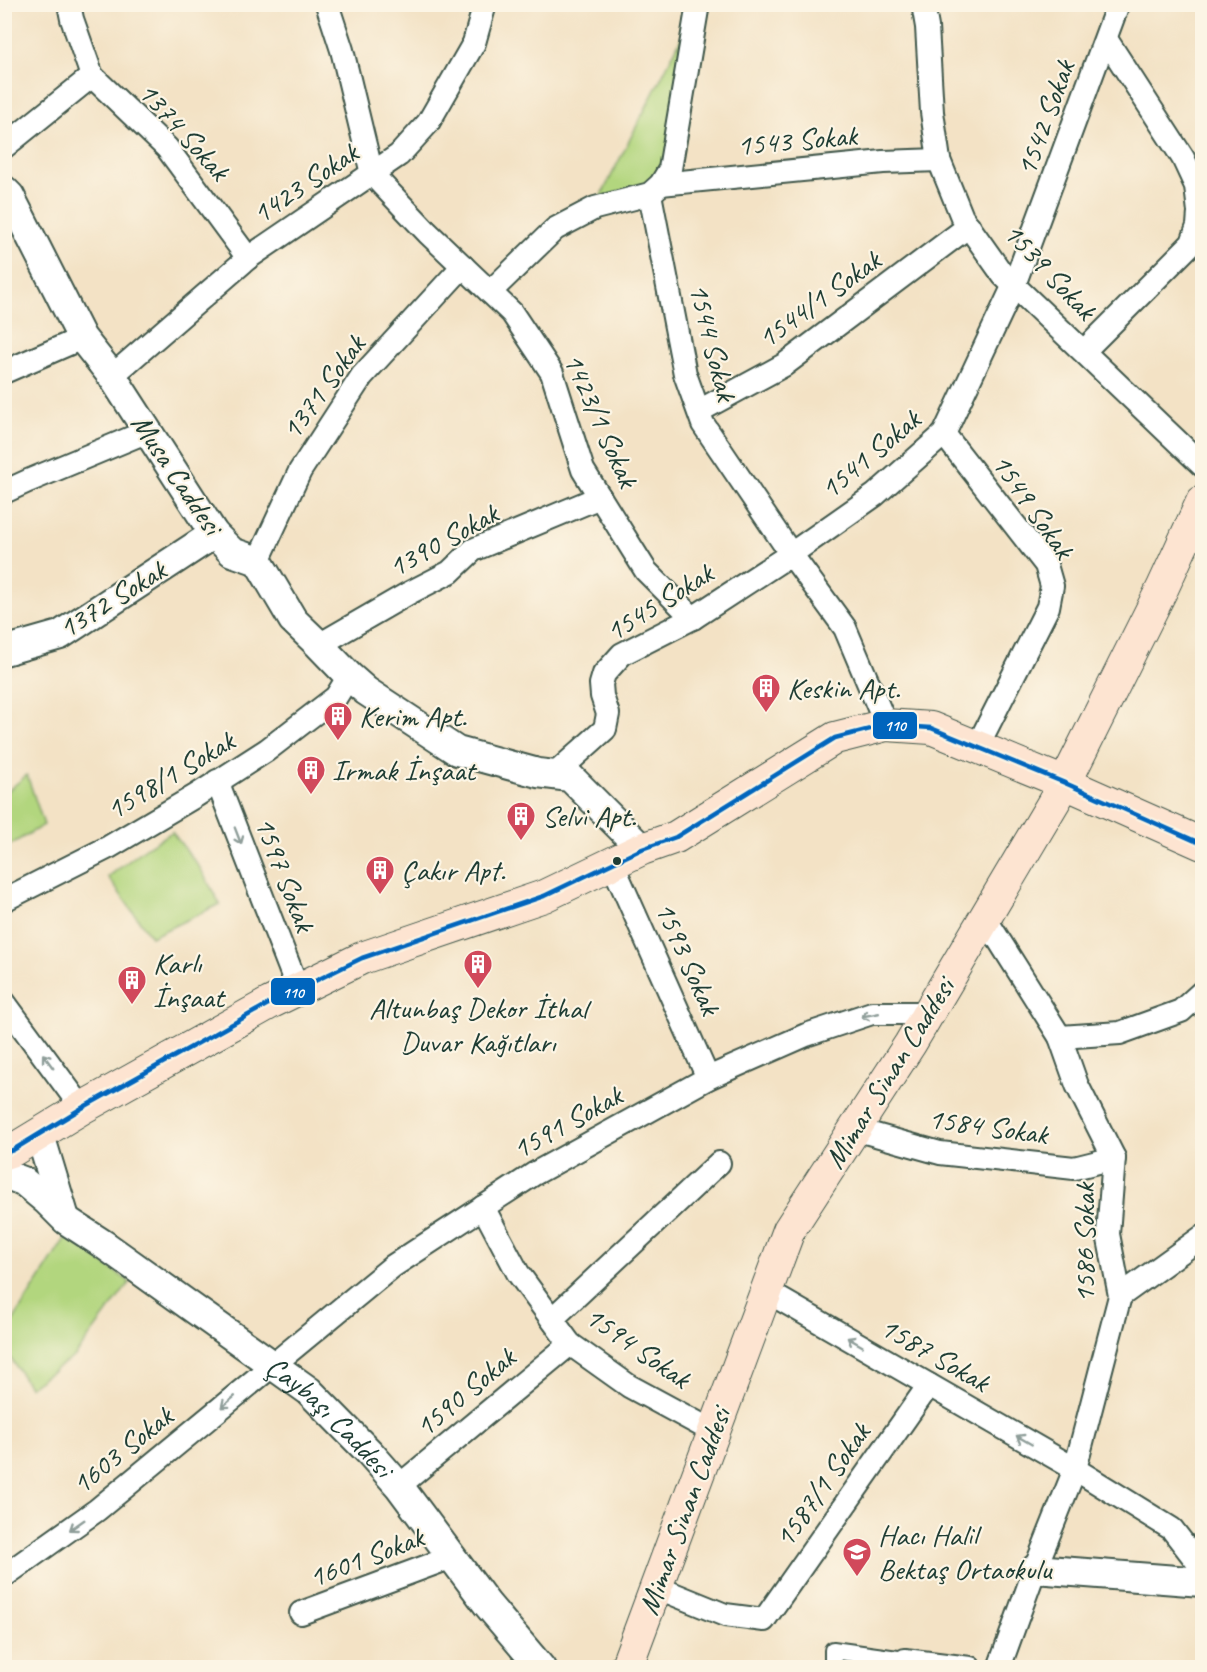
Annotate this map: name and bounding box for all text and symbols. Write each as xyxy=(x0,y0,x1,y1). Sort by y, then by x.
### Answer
street label: 1542 Sokak xyxy=(1007,53,1084,181)
street label: 1374 Sokak xyxy=(130,74,240,190)
street label: 1543 Sokak xyxy=(736,116,860,164)
street label: 1423 Sokak xyxy=(245,133,367,232)
street label: 1539 Sokak xyxy=(995,214,1106,329)
street label: 1544/1 Sokak xyxy=(750,240,890,357)
street label: 1544 Sokak xyxy=(680,279,746,407)
street label: 1371 Sokak xyxy=(272,326,375,447)
street label: 1423/1 Sokak xyxy=(554,347,648,495)
street label: 1541 Sokak xyxy=(812,400,930,507)
street label: Musa Caddesi xyxy=(123,406,233,545)
street label: 1549 Sokak xyxy=(983,446,1084,568)
street label: 1390 Sokak xyxy=(381,493,507,586)
street label: 1372 Sokak xyxy=(51,550,175,647)
street label: 1545 Sokak xyxy=(598,553,722,650)
place label: Keskin Apt. xyxy=(787,669,900,707)
building icon: Keskin Apt. xyxy=(750,672,782,714)
place label: Kerim Apt. xyxy=(359,697,467,735)
building icon: Kerim Apt. xyxy=(322,700,354,742)
line badge: 110 xyxy=(872,711,918,740)
text: 110 xyxy=(884,716,908,736)
street label: 1598/1 Sokak xyxy=(99,721,243,828)
place label: Irmak İnşaat xyxy=(332,751,478,789)
building icon: Irmak İnşaat xyxy=(295,754,327,796)
place label: Selvi Apt. xyxy=(542,797,636,835)
building icon: Selvi Apt. xyxy=(505,800,537,842)
street label: 1597 Sokak xyxy=(246,811,325,939)
one-way arrow xyxy=(234,826,245,845)
place label: Çakır Apt. xyxy=(401,851,506,889)
building icon: Çakır Apt. xyxy=(364,854,396,896)
unlabelled marker xyxy=(611,855,623,867)
street label: 1593 Sokak xyxy=(646,895,731,1022)
place label: Karlı İnşaat xyxy=(153,944,227,1016)
building icon: Altunbaş Dekor İthal Duvar Kağıtları xyxy=(462,948,494,990)
building icon: Karlı İnşaat xyxy=(116,964,148,1006)
street label: Mimar Sinan Caddesi xyxy=(815,968,965,1175)
line badge: 110 xyxy=(270,977,316,1006)
text: 110 xyxy=(282,983,306,1003)
place label: Altunbaş Dekor İthal Duvar Kağıtları xyxy=(369,989,592,1061)
one-way arrow xyxy=(861,1010,880,1021)
one-way arrow xyxy=(41,1053,54,1069)
street label: 1591 Sokak xyxy=(505,1075,631,1168)
street label: 1584 Sokak xyxy=(926,1099,1052,1153)
street label: 1586 Sokak xyxy=(1065,1181,1103,1303)
street label: 1594 Sokak xyxy=(578,1297,700,1398)
street label: 1587 Sokak xyxy=(874,1308,998,1401)
one-way arrow xyxy=(847,1336,864,1348)
street label: 1590 Sokak xyxy=(407,1338,525,1445)
street label: Çaybaşı Caddesi xyxy=(258,1347,404,1488)
one-way arrow xyxy=(220,1395,236,1408)
street label: 1603 Sokak xyxy=(63,1396,182,1503)
street label: Mimar Sinan Caddesi xyxy=(629,1399,740,1620)
street label: 1587/1 Sokak xyxy=(765,1414,880,1555)
one-way arrow xyxy=(1016,1434,1033,1446)
place label: Hacı Halil Bektaş Ortaokulu xyxy=(878,1516,1053,1588)
street label: 1601 Sokak xyxy=(303,1517,431,1596)
one-way arrow xyxy=(70,1519,86,1531)
school or university icon: Hacı Halil Bektaş Ortaokulu xyxy=(841,1536,873,1578)

